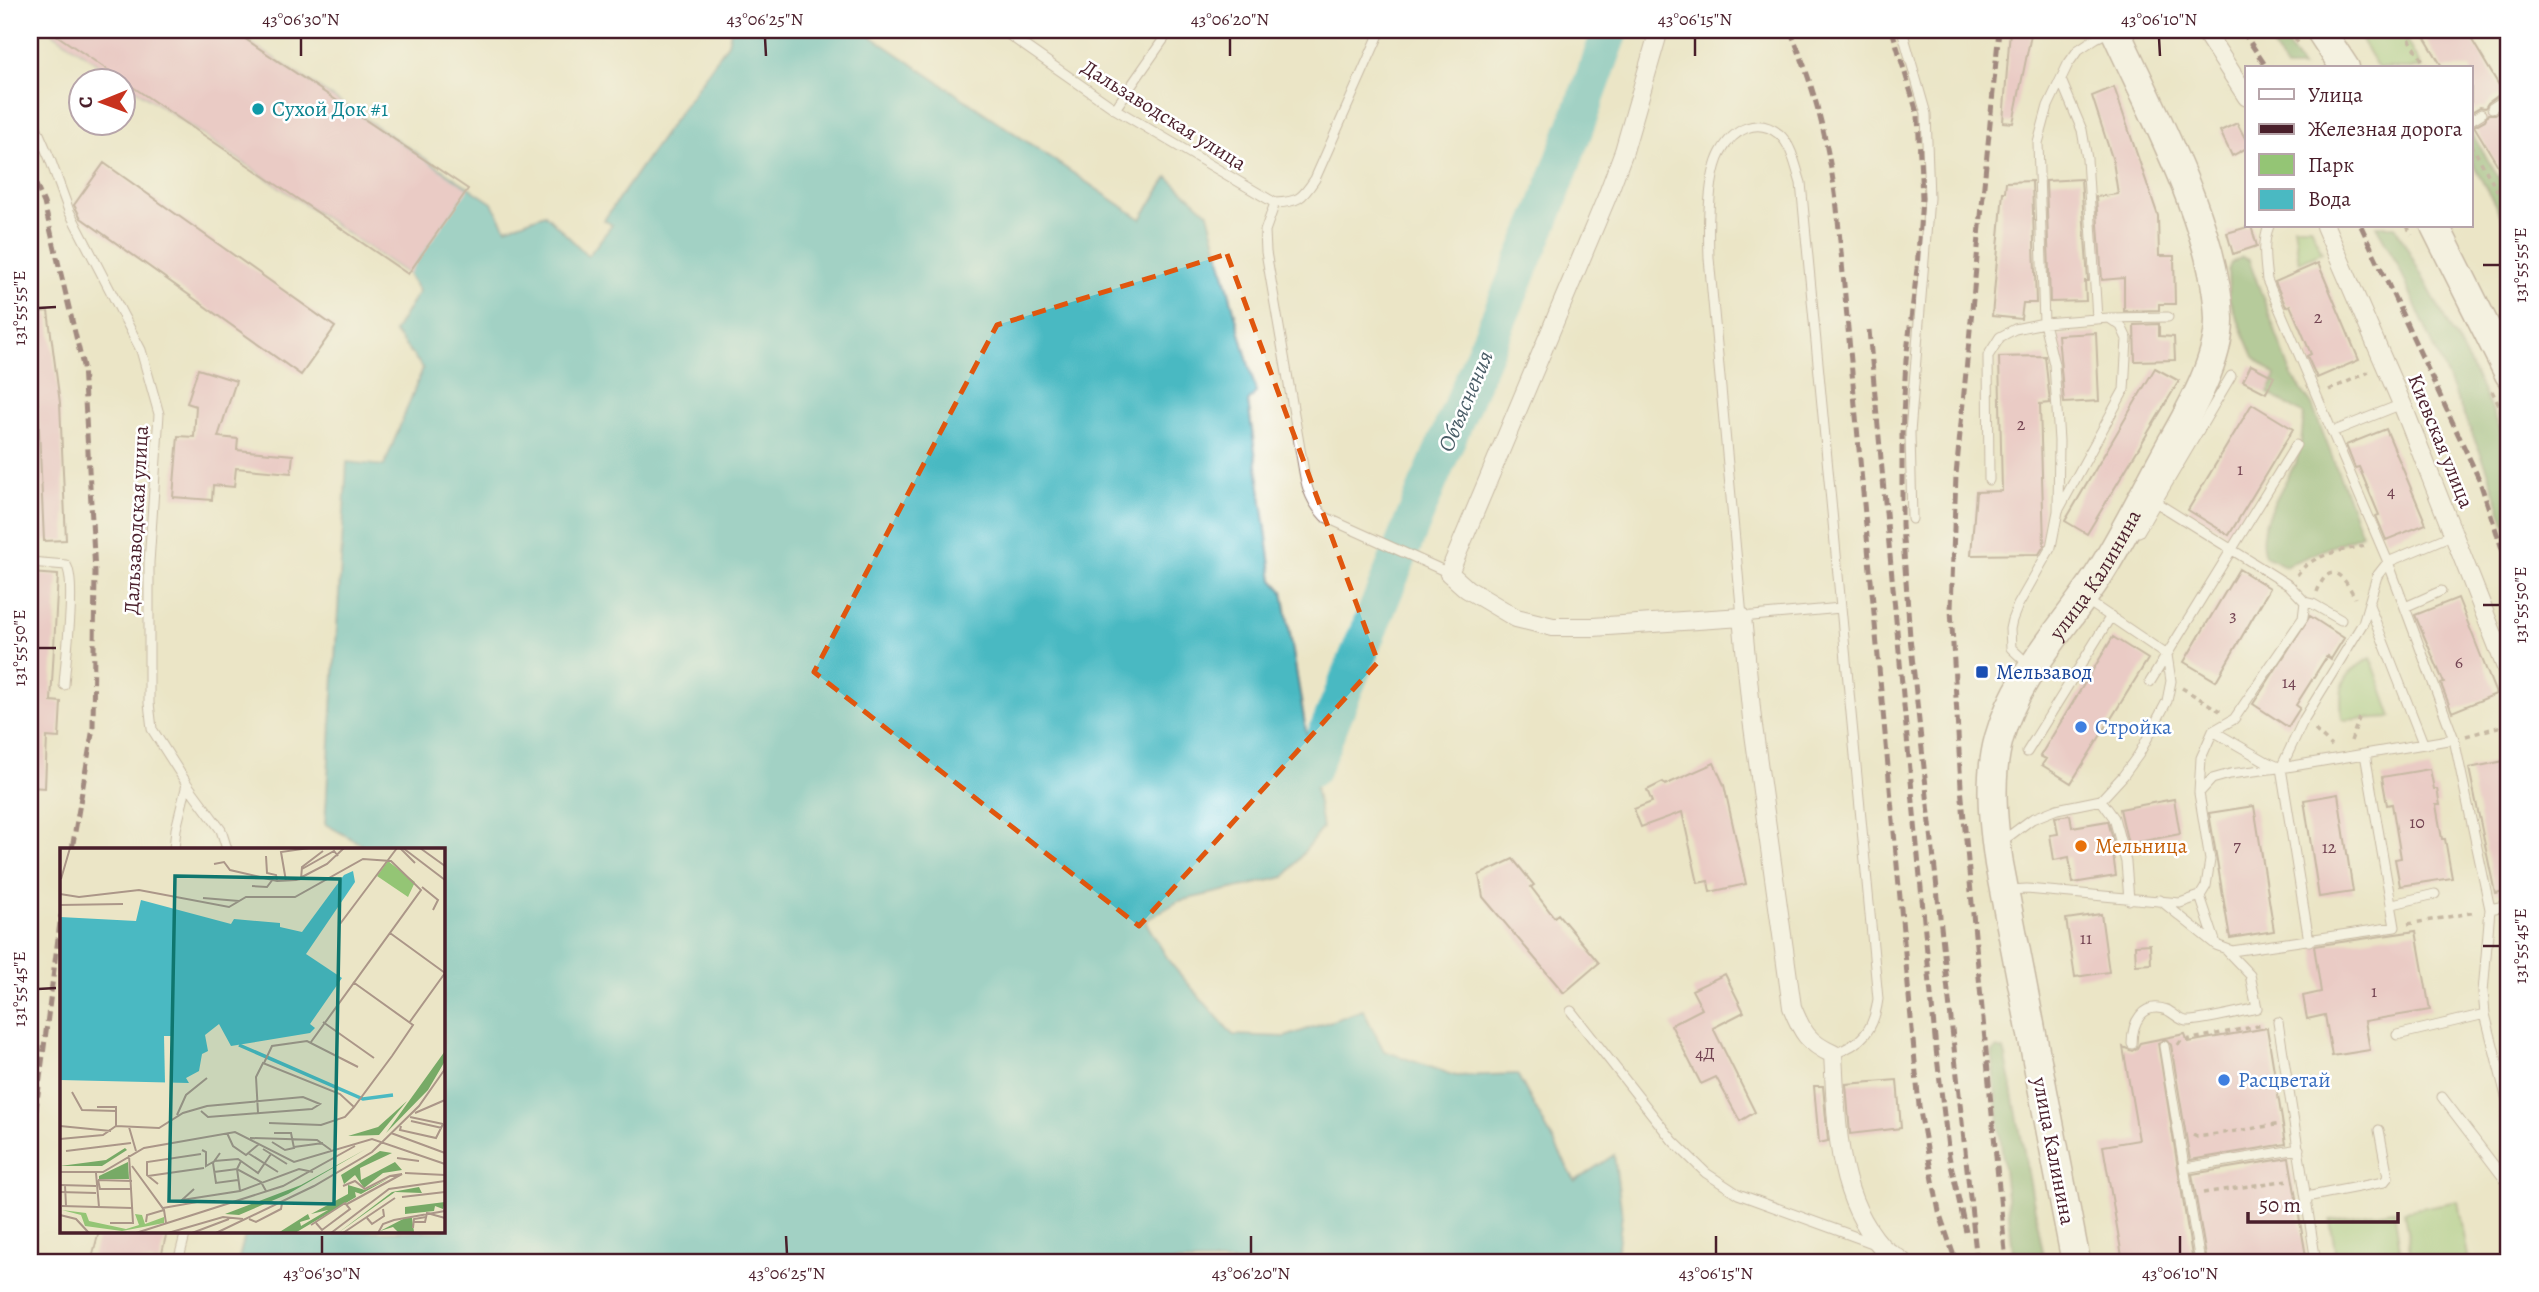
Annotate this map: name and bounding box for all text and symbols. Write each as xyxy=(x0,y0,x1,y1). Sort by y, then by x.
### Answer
text: 43°06'30"N xyxy=(262,7,340,31)
text: 43°06'25"N xyxy=(727,7,803,31)
text: 43°06'20"N xyxy=(1191,7,1269,31)
text: 43°06'15"N xyxy=(1658,7,1732,31)
text: 43°06'10"N xyxy=(2121,7,2197,31)
street label: Дальзаводская улица xyxy=(1076,53,1252,177)
north arrow xyxy=(66,66,136,136)
legend xyxy=(2245,66,2472,228)
text: Улица xyxy=(2308,81,2363,109)
place label: Сухой Док #1 xyxy=(272,95,388,123)
text: С xyxy=(73,96,99,108)
marker: Сухой Док #1 xyxy=(250,101,266,117)
text: Железная дорога xyxy=(2308,115,2463,143)
text: Парк xyxy=(2308,151,2354,179)
text: Вода xyxy=(2308,185,2351,213)
text: 131°55'55"E xyxy=(2508,227,2532,303)
text: 131°55'55"E xyxy=(7,270,31,346)
house number: 2 xyxy=(2314,305,2323,329)
water label: Объяснения xyxy=(1430,346,1501,457)
street label: Киевская улица xyxy=(2401,370,2481,513)
house number: 2 xyxy=(2017,412,2026,436)
street label: Дальзаводская улица xyxy=(117,424,155,615)
house number: 1 xyxy=(2237,457,2243,481)
house number: 4 xyxy=(2387,479,2395,503)
street label: улица Калинина xyxy=(2042,504,2148,646)
text: 131°55'50"E xyxy=(2508,566,2532,644)
house number: 3 xyxy=(2229,603,2237,627)
text: 131°55'50"E xyxy=(7,609,31,687)
house number: 6 xyxy=(2455,650,2463,674)
place label: Мельзавод xyxy=(1996,658,2092,686)
marker: Мельзавод xyxy=(1974,664,1990,680)
house number: 14 xyxy=(2282,670,2296,694)
place label: Стройка xyxy=(2095,713,2172,741)
marker: Стройка xyxy=(2073,719,2089,735)
house number: 10 xyxy=(2409,810,2425,834)
place label: Мельница xyxy=(2095,832,2188,860)
house number: 7 xyxy=(2233,833,2241,857)
house number: 12 xyxy=(2322,835,2337,859)
marker: Мельница xyxy=(2073,838,2089,854)
inset map xyxy=(60,848,444,1232)
text: 131°55'45"E xyxy=(2508,908,2532,984)
house number: 11 xyxy=(2080,926,2092,950)
text: 131°55'45"E xyxy=(7,951,31,1027)
house number: 1 xyxy=(2371,979,2377,1003)
house number: 4Д xyxy=(1695,1041,1715,1065)
place label: Расцветай xyxy=(2238,1066,2330,1094)
marker: Расцветай xyxy=(2216,1072,2232,1088)
street label: улица Калинина xyxy=(2026,1074,2082,1228)
scale bar xyxy=(2248,1180,2399,1224)
text: 50 m xyxy=(2259,1191,2301,1219)
text: 43°06'30"N xyxy=(283,1261,361,1285)
text: 43°06'25"N xyxy=(749,1261,825,1285)
text: 43°06'20"N xyxy=(1212,1261,1290,1285)
text: 43°06'15"N xyxy=(1679,1261,1753,1285)
text: 43°06'10"N xyxy=(2142,1261,2218,1285)

